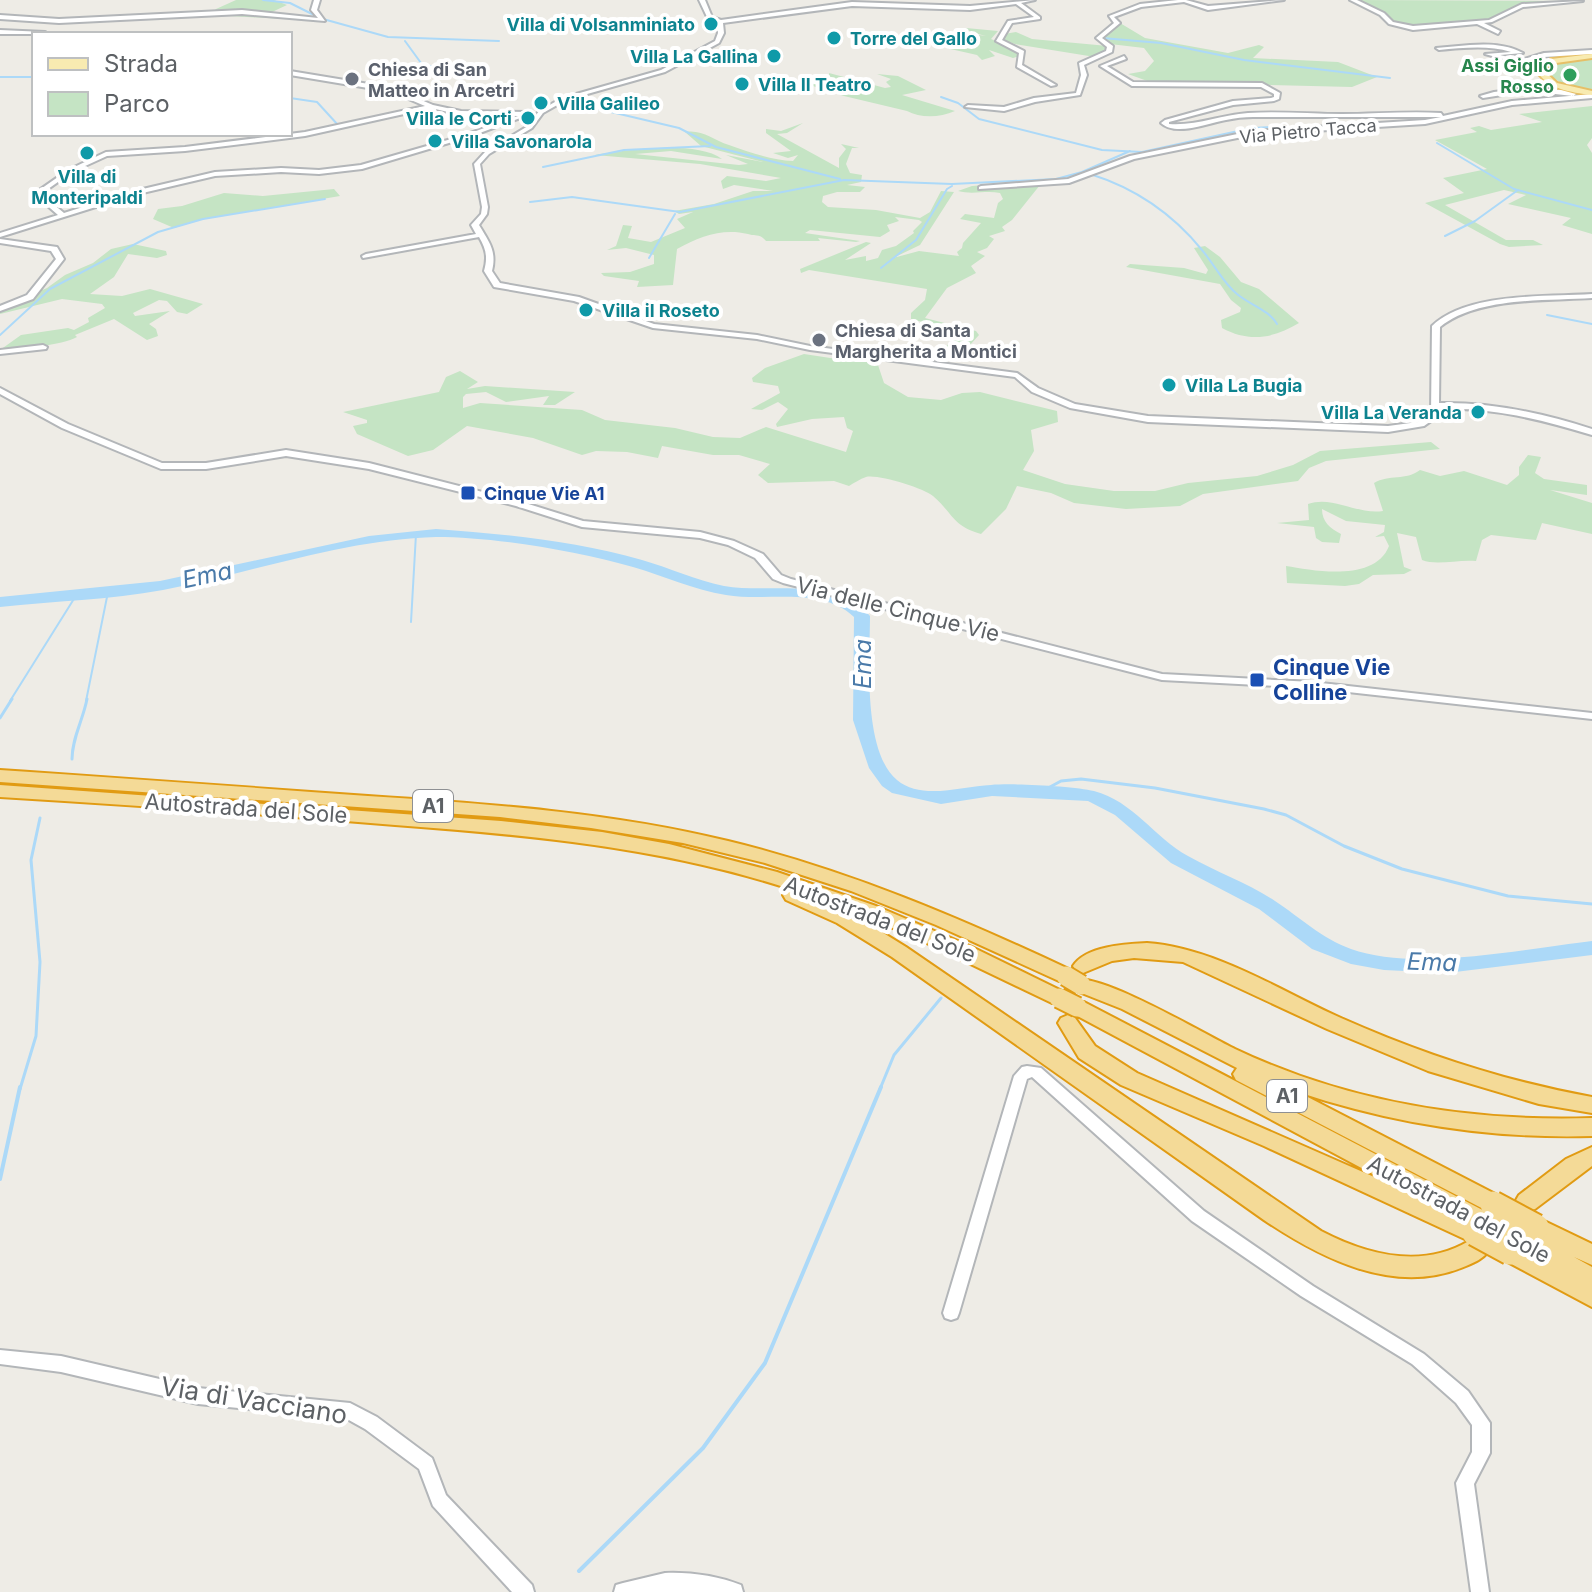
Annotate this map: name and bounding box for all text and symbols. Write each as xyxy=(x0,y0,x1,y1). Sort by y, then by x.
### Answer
place label: Villa di Volsanminiato xyxy=(506,14,695,35)
marker: Villa di Volsanminiato xyxy=(702,15,720,33)
place label: Torre del Gallo xyxy=(850,28,977,49)
marker: Torre del Gallo xyxy=(825,29,843,47)
legend xyxy=(32,32,292,136)
place label: Villa La Gallina xyxy=(630,46,758,67)
marker: Villa La Gallina xyxy=(765,47,783,65)
text: Strada xyxy=(104,49,178,78)
place label: Assi Giglio Rosso xyxy=(1461,55,1554,97)
place label: Chiesa di San Matteo in Arcetri xyxy=(368,59,515,101)
marker: Assi Giglio Rosso xyxy=(1561,66,1579,84)
marker: Chiesa di San Matteo in Arcetri xyxy=(343,70,361,88)
place label: Villa Il Teatro xyxy=(758,74,871,95)
marker: Villa Il Teatro xyxy=(733,75,751,93)
text: Parco xyxy=(104,89,170,118)
place label: Villa Galileo xyxy=(557,93,660,114)
marker: Villa Galileo xyxy=(532,94,550,112)
place label: Villa le Corti xyxy=(406,108,512,129)
marker: Villa le Corti xyxy=(519,109,537,127)
street label: Via Pietro Tacca xyxy=(1238,115,1378,147)
place label: Villa Savonarola xyxy=(451,131,592,152)
marker: Villa Savonarola xyxy=(426,132,444,150)
marker: Villa di Monteripaldi xyxy=(78,144,96,162)
place label: Villa di Monteripaldi xyxy=(31,166,143,208)
place label: Villa il Roseto xyxy=(602,300,720,321)
marker: Villa il Roseto xyxy=(577,301,595,319)
place label: Chiesa di Santa Margherita a Montici xyxy=(835,320,1017,362)
marker: Chiesa di Santa Margherita a Montici xyxy=(810,331,828,349)
place label: Villa La Bugia xyxy=(1185,375,1303,396)
marker: Villa La Bugia xyxy=(1160,376,1178,394)
place label: Villa La Veranda xyxy=(1321,402,1462,423)
marker: Villa La Veranda xyxy=(1469,403,1487,421)
place label: Cinque Vie A1 xyxy=(484,483,605,504)
marker: Cinque Vie A1 xyxy=(459,484,477,502)
water label: Ema xyxy=(179,556,235,594)
street label: Via delle Cinque Vie xyxy=(794,571,1002,647)
water label: Ema xyxy=(848,639,877,689)
place label: Cinque Vie Colline xyxy=(1273,654,1390,705)
marker: Cinque Vie Colline xyxy=(1248,671,1266,689)
street label: Autostrada del Sole xyxy=(144,788,348,828)
road number: A1 xyxy=(413,790,453,822)
street label: Autostrada del Sole xyxy=(781,870,979,968)
water label: Ema xyxy=(1406,947,1458,977)
road number: A1 xyxy=(1267,1080,1307,1112)
street label: Autostrada del Sole xyxy=(1363,1150,1555,1268)
street label: Via di Vacciano xyxy=(159,1370,349,1430)

